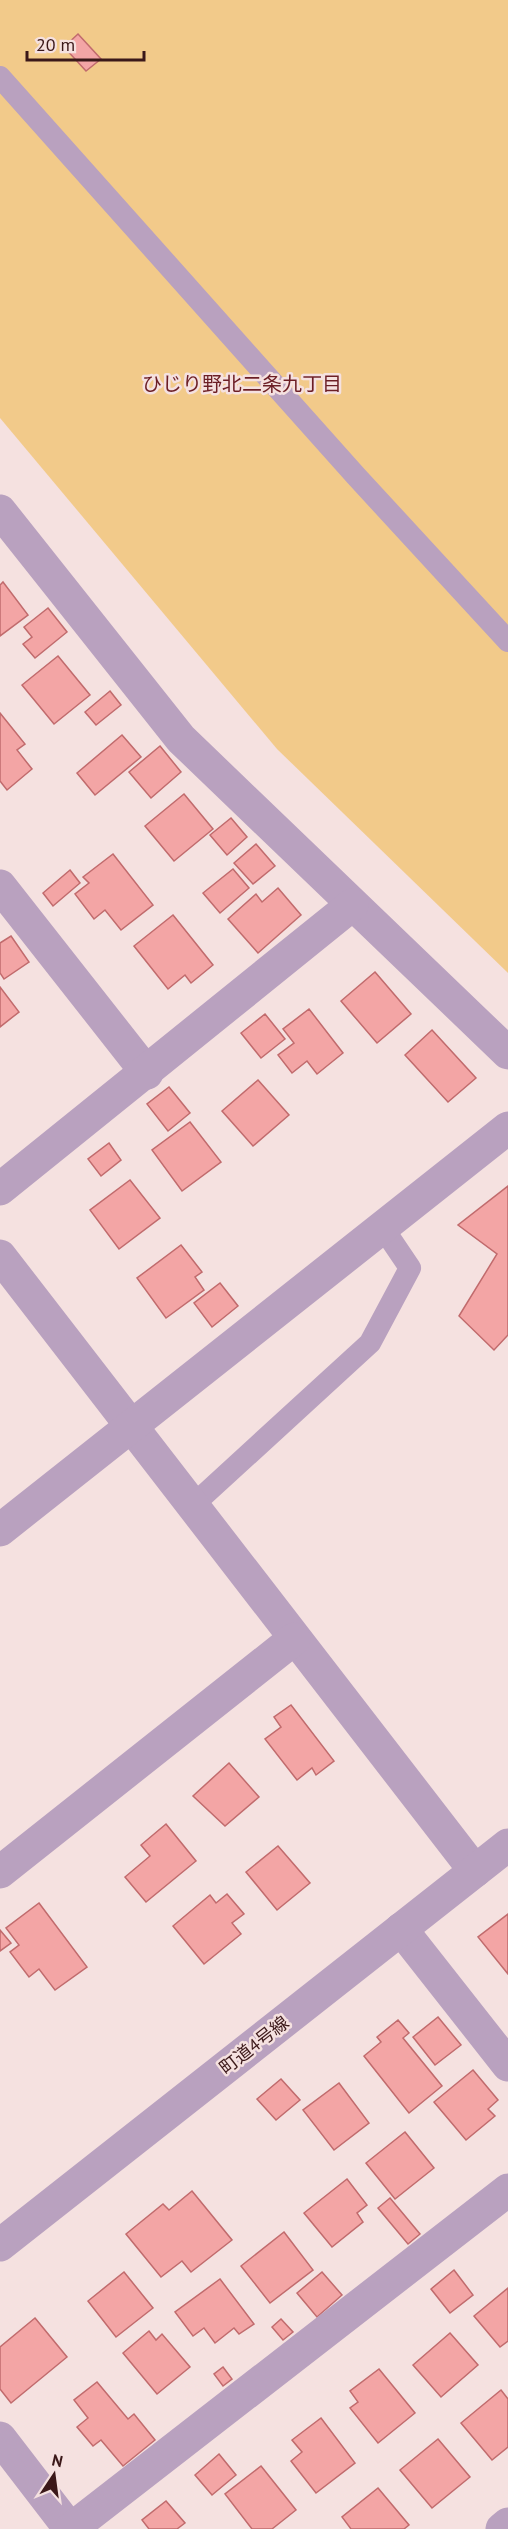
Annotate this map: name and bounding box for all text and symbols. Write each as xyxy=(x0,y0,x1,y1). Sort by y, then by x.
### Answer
scale bar xyxy=(27,24,144,62)
text: 20 m xyxy=(36,33,75,56)
district label: ひじり野北二条九丁目 xyxy=(142,371,342,397)
street label: 町道4号線 xyxy=(215,2011,293,2079)
north arrow xyxy=(24,2445,84,2505)
text: N xyxy=(50,2449,65,2471)

